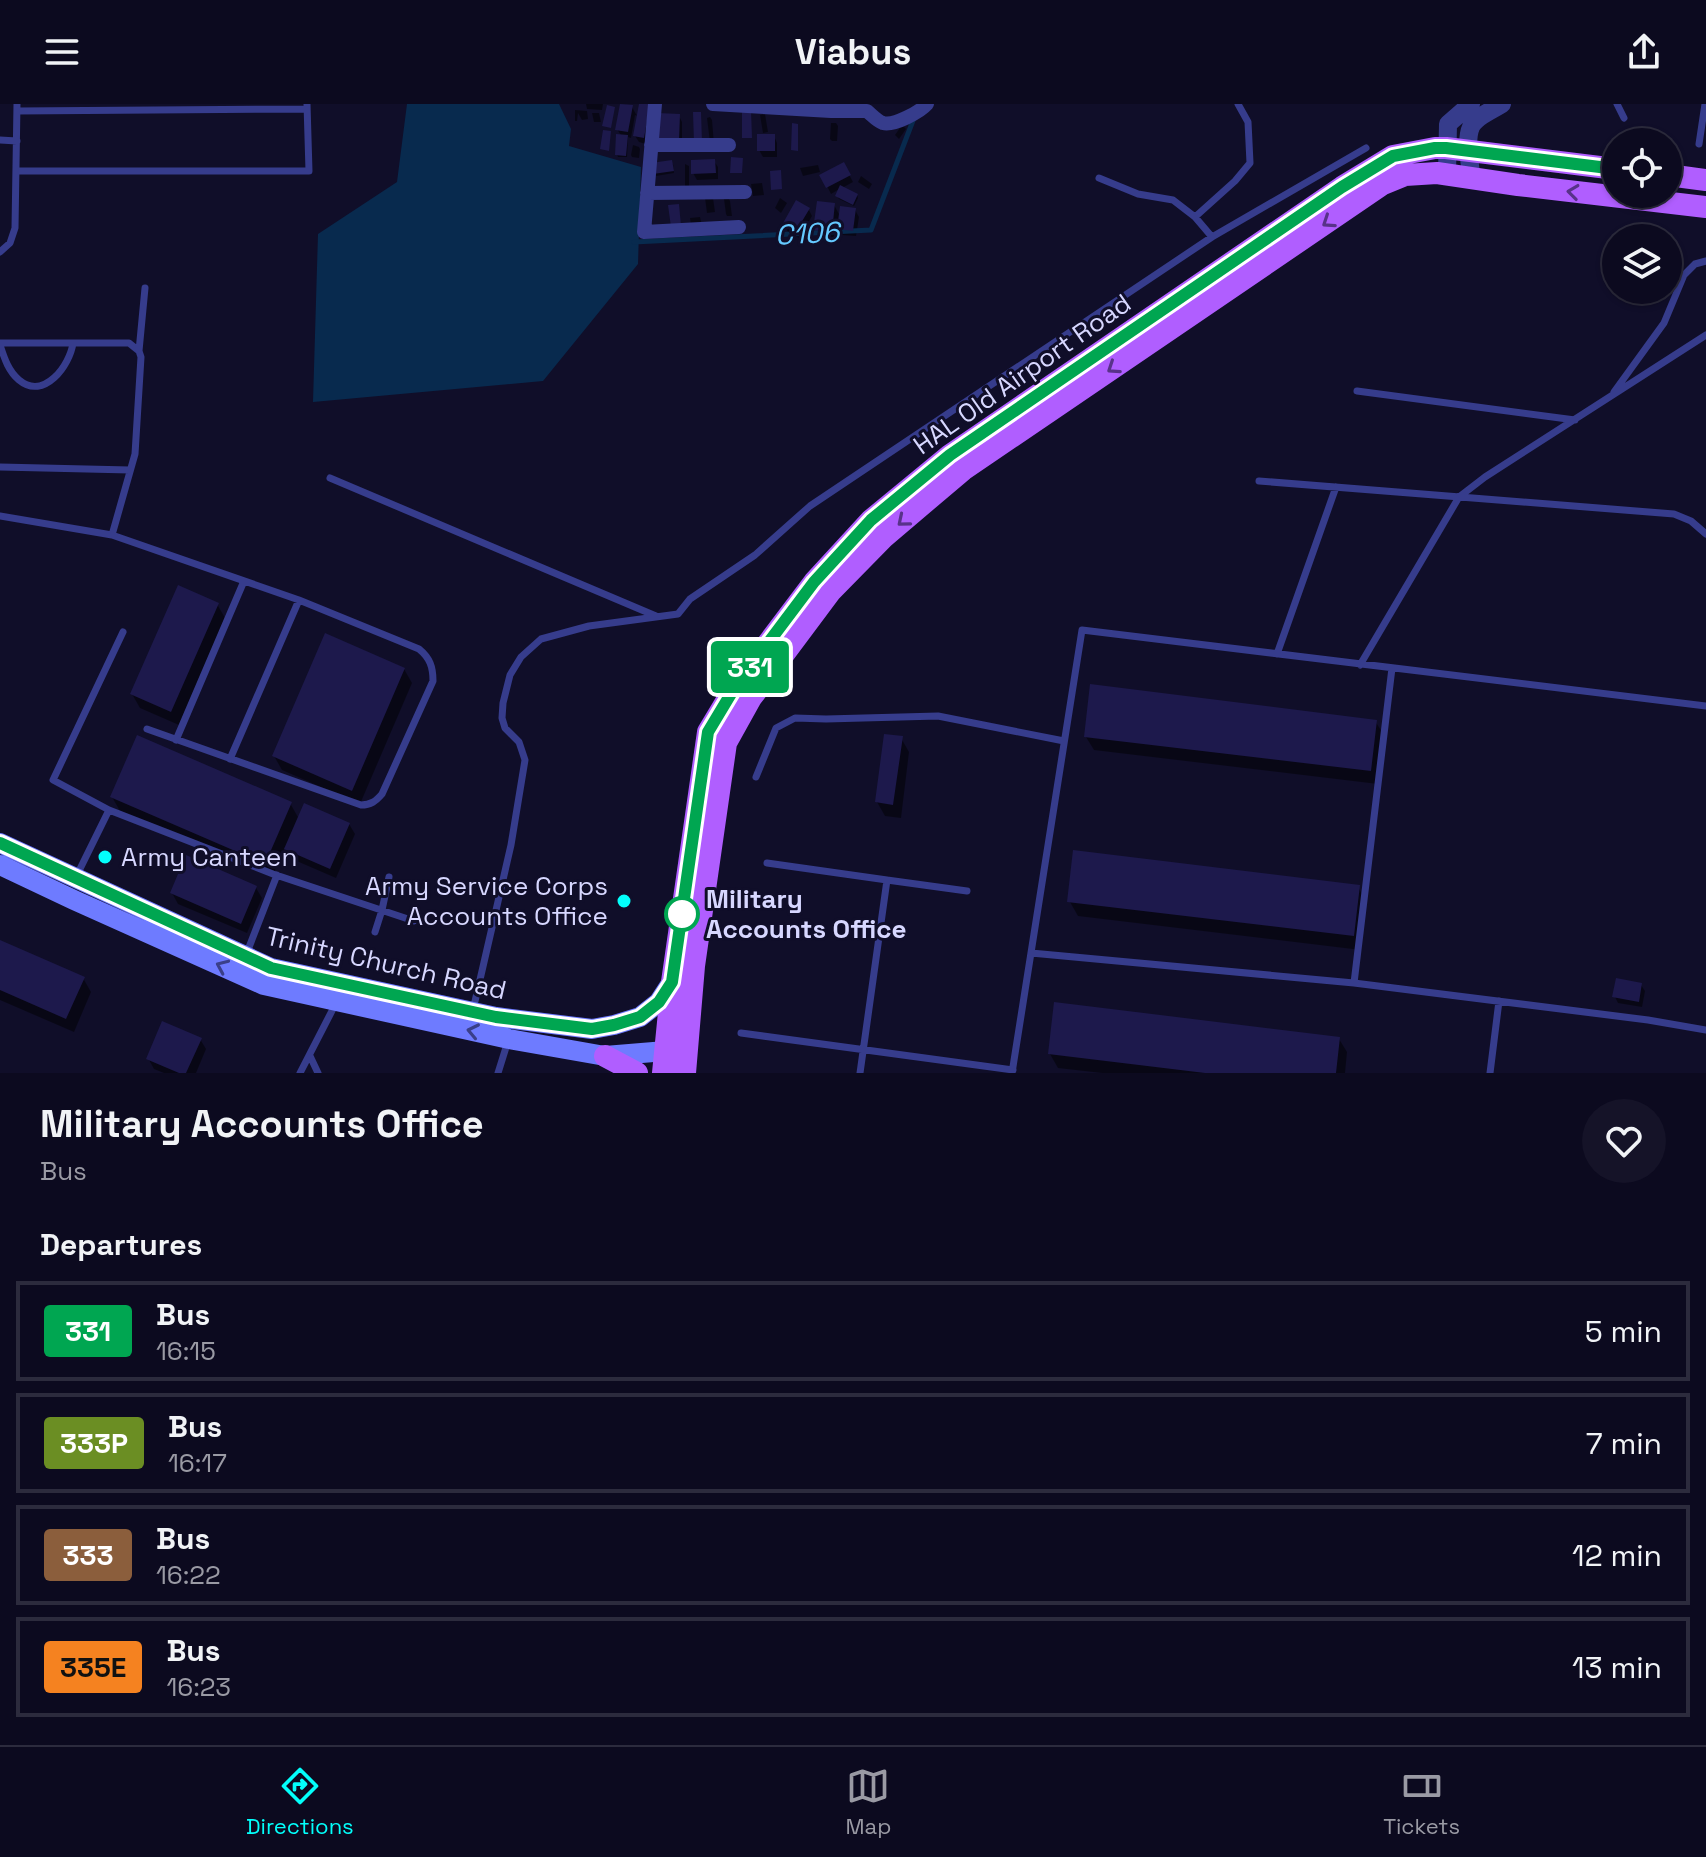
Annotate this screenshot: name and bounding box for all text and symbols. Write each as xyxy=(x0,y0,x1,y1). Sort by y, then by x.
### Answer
text: Viabus xyxy=(795,29,911,75)
icon: menu xyxy=(40,30,84,74)
icon: share xyxy=(1622,30,1666,74)
map controls xyxy=(1602,128,1682,304)
button: locate xyxy=(1602,128,1682,208)
one-way arrow xyxy=(1566,183,1579,200)
one-way arrow xyxy=(1322,212,1336,227)
water label: C106 xyxy=(774,213,843,253)
button: layers xyxy=(1602,224,1682,304)
street label: HAL Old Airport Road xyxy=(907,286,1137,462)
one-way arrow xyxy=(1107,358,1122,373)
one-way arrow xyxy=(898,511,912,526)
line badge: 331 xyxy=(704,641,796,693)
text: 331 xyxy=(727,649,773,685)
place label: Army Canteen xyxy=(121,840,297,874)
marker: Army Canteen xyxy=(96,848,114,866)
place label: Army Service Corps Accounts Office xyxy=(365,869,608,933)
place label: Military Accounts Office xyxy=(706,882,906,946)
marker: Army Service Corps Accounts Office xyxy=(615,892,633,910)
marker: Military Accounts Office xyxy=(665,897,699,931)
street label: Trinity Church Road xyxy=(262,919,510,1007)
one-way arrow xyxy=(216,960,230,976)
one-way arrow xyxy=(467,1023,480,1040)
button: heart xyxy=(1582,1099,1666,1183)
text: Military Accounts Office xyxy=(40,1100,484,1148)
text: Bus xyxy=(40,1154,87,1188)
text: Departures xyxy=(40,1225,202,1264)
text: Bus xyxy=(156,1295,210,1334)
text: 5 min xyxy=(1585,1312,1662,1351)
text: 331 xyxy=(65,1313,111,1349)
text: 16:15 xyxy=(156,1334,216,1368)
text: Bus xyxy=(168,1407,222,1446)
text: 7 min xyxy=(1586,1424,1662,1463)
text: 333P xyxy=(60,1425,128,1461)
text: 16:17 xyxy=(168,1446,227,1480)
text: Bus xyxy=(156,1519,210,1558)
text: 12 min xyxy=(1572,1536,1662,1575)
text: 333 xyxy=(62,1537,114,1573)
text: 16:22 xyxy=(156,1558,221,1592)
text: Bus xyxy=(166,1631,221,1670)
text: 13 min xyxy=(1572,1648,1662,1687)
text: 335E xyxy=(60,1649,126,1685)
text: 16:23 xyxy=(166,1670,231,1704)
tab: Directions xyxy=(246,1764,354,1840)
tab: Map xyxy=(846,1764,891,1840)
tab: Tickets xyxy=(1383,1764,1460,1840)

